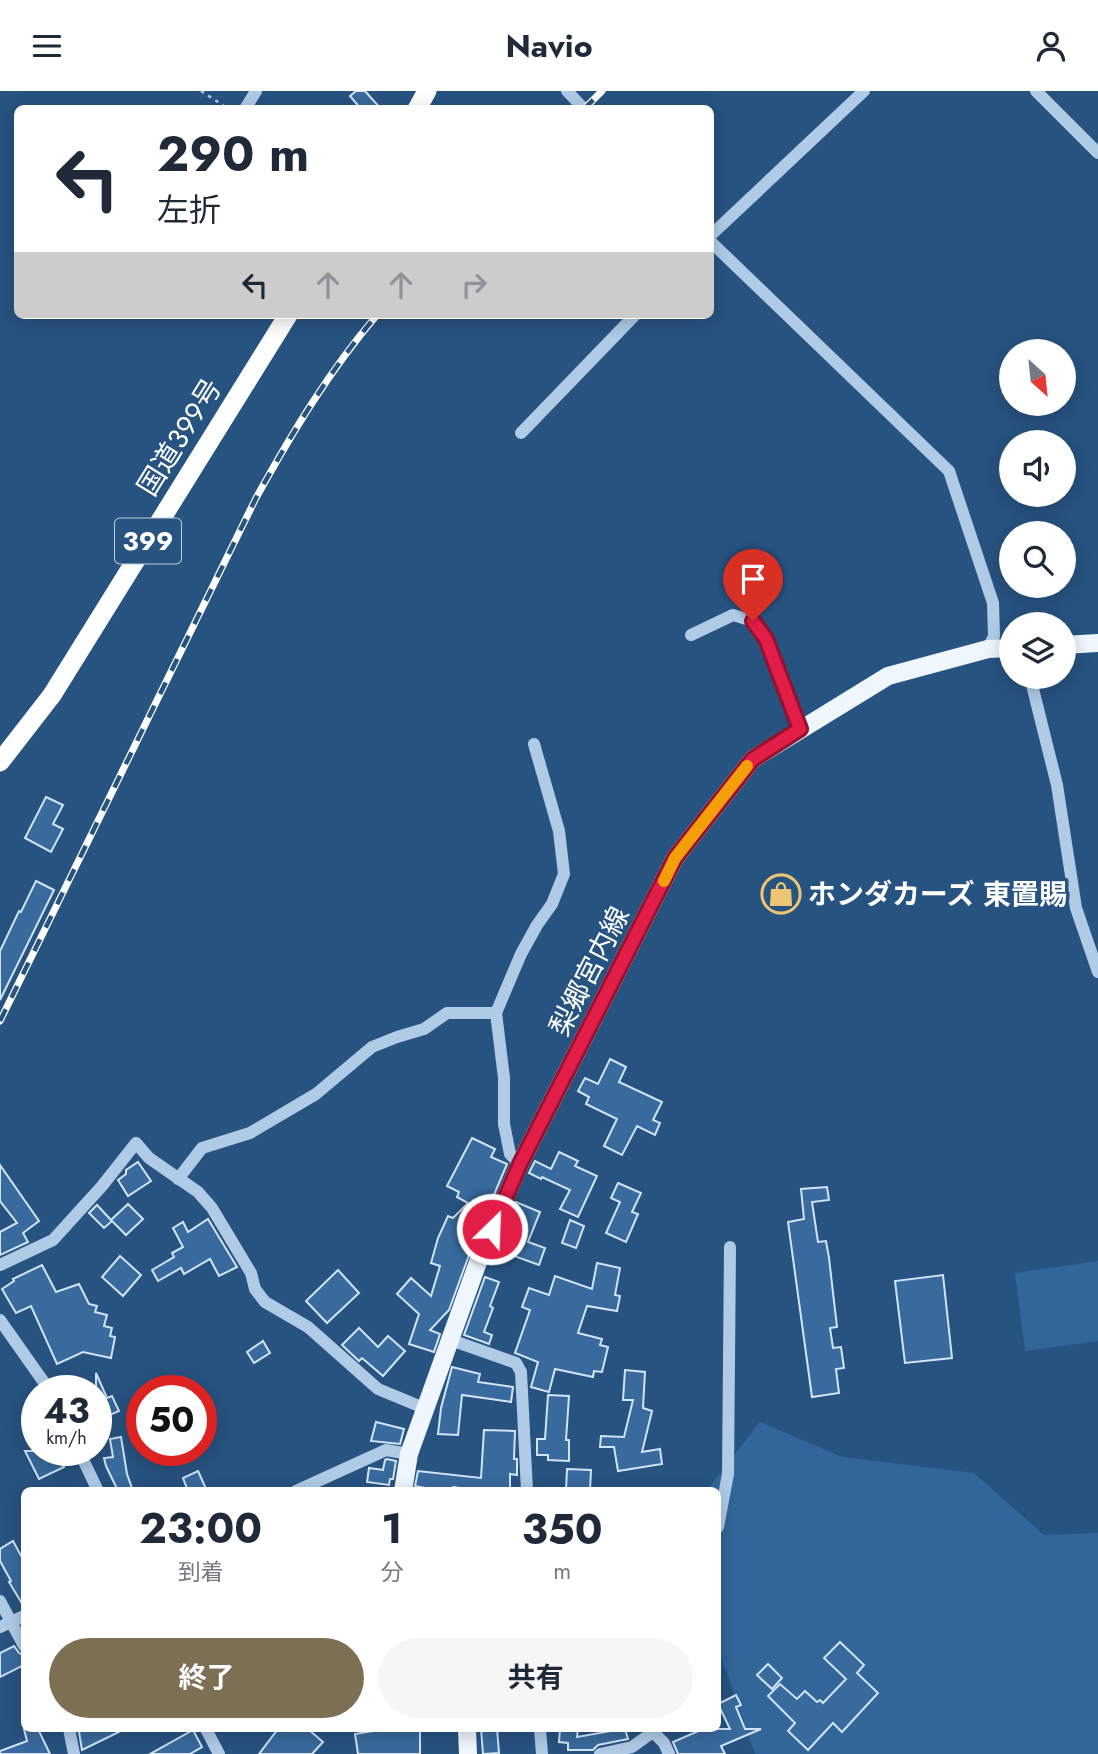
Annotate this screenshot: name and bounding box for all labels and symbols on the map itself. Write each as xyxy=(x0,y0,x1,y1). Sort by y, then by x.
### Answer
north arrow xyxy=(999,339,1076,417)
street label: 国道399号 xyxy=(127,371,232,504)
road number: 399 xyxy=(115,519,181,563)
pin xyxy=(723,549,783,621)
shop icon: ホンダカーズ 東置賜 xyxy=(760,873,802,915)
place label: ホンダカーズ 東置賜 xyxy=(808,874,1067,915)
street label: 梨郷宮内線 xyxy=(539,900,639,1043)
position arrow xyxy=(455,1192,529,1266)
speed limit sign: 50 xyxy=(126,1375,217,1466)

